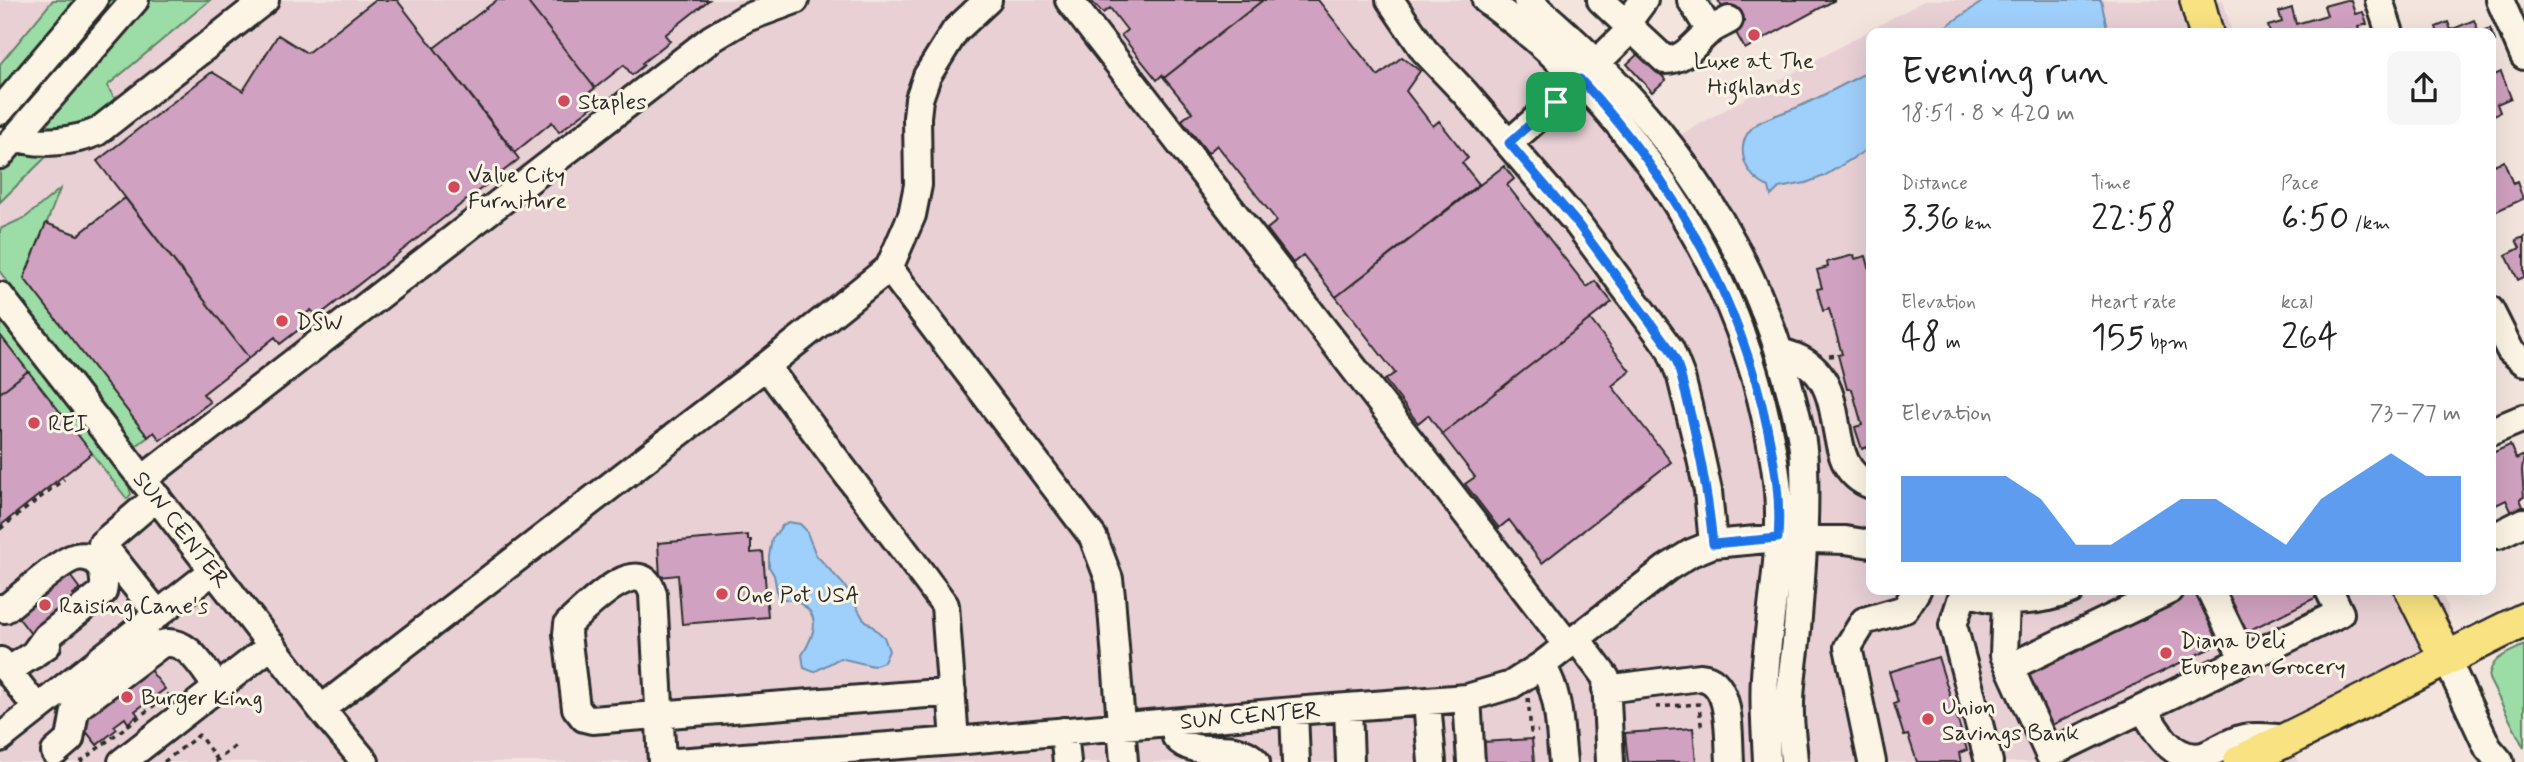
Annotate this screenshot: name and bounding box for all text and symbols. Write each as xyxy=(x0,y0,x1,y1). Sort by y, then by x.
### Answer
marker: Luxe at The Highlands xyxy=(1746,27,1762,43)
place label: Luxe at The Highlands xyxy=(1694,47,1814,105)
text: Evening run xyxy=(1901,48,2108,97)
button: share xyxy=(2387,51,2461,125)
pin xyxy=(1526,72,1586,132)
icon: arrive xyxy=(1537,83,1575,121)
place label: Staples xyxy=(578,88,647,118)
marker: Staples xyxy=(556,93,572,109)
text: 18:51 · 8 × 420 m xyxy=(1901,99,2075,129)
place label: Value City Furniture xyxy=(468,161,567,217)
text: Distance xyxy=(1901,171,1968,196)
text: Time xyxy=(2091,171,2131,196)
text: Pace xyxy=(2281,171,2319,196)
marker: Value City Furniture xyxy=(446,179,462,195)
text: 3.36 xyxy=(1901,196,1959,242)
text: 22:58 xyxy=(2091,196,2176,242)
text: 6:50 xyxy=(2281,196,2349,242)
text: km xyxy=(1959,211,1992,236)
text: /km xyxy=(2349,211,2390,236)
text: Elevation xyxy=(1901,290,1976,315)
text: Heart rate xyxy=(2091,290,2176,315)
text: kcal xyxy=(2281,290,2313,315)
place label: DSW xyxy=(296,308,343,338)
marker: DSW xyxy=(274,313,290,329)
text: 48 xyxy=(1901,315,1941,361)
text: 155 xyxy=(2091,315,2145,361)
text: 264 xyxy=(2281,315,2338,361)
text: m xyxy=(1941,330,1961,355)
text: bpm xyxy=(2145,330,2188,355)
text: Elevation xyxy=(1901,399,1992,429)
text: 73–77 m xyxy=(2370,399,2461,429)
place label: REI xyxy=(48,410,88,440)
marker: REI xyxy=(26,415,42,431)
street label: SUN CENTER xyxy=(125,465,236,595)
place label: One Pot USA xyxy=(736,581,859,611)
marker: One Pot USA xyxy=(714,586,730,602)
place label: Raising Cane's xyxy=(59,592,208,622)
marker: Raising Cane's xyxy=(37,597,53,613)
place label: Diana Deli European Grocery xyxy=(2180,627,2346,683)
marker: Diana Deli European Grocery xyxy=(2158,645,2174,661)
place label: Burger King xyxy=(141,684,263,716)
marker: Burger King xyxy=(119,689,135,705)
place label: Union Savings Bank xyxy=(1942,693,2079,749)
street label: SUN CENTER xyxy=(1179,696,1322,738)
marker: Union Savings Bank xyxy=(1920,711,1936,727)

